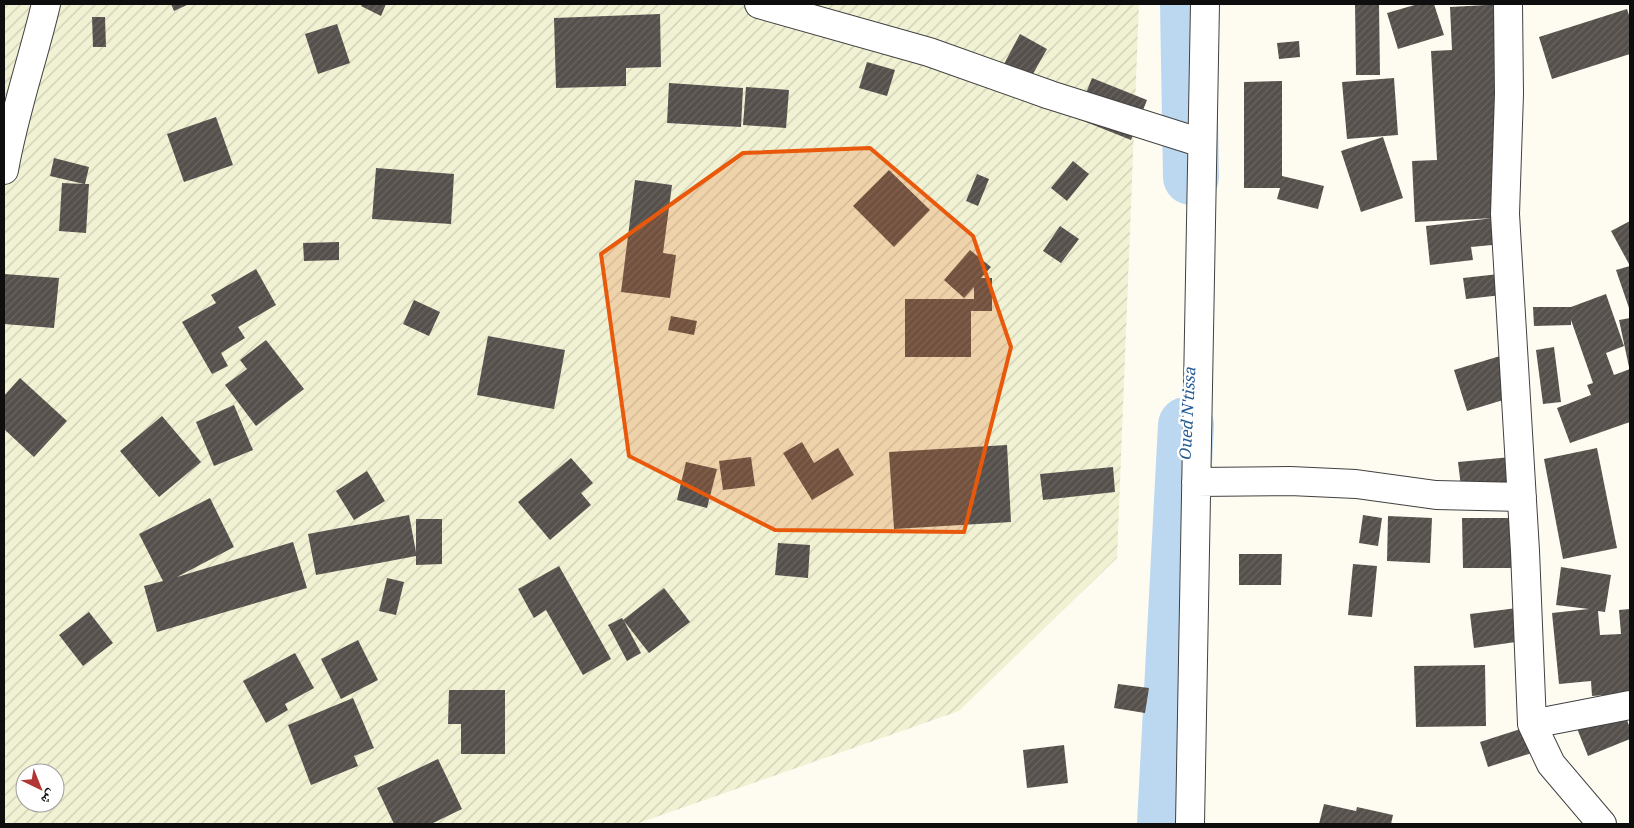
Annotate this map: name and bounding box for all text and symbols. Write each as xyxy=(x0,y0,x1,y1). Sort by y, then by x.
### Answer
water label: Oued N'tissa xyxy=(1174,366,1205,462)
north arrow xyxy=(15,763,65,813)
text: ش xyxy=(34,782,61,810)

